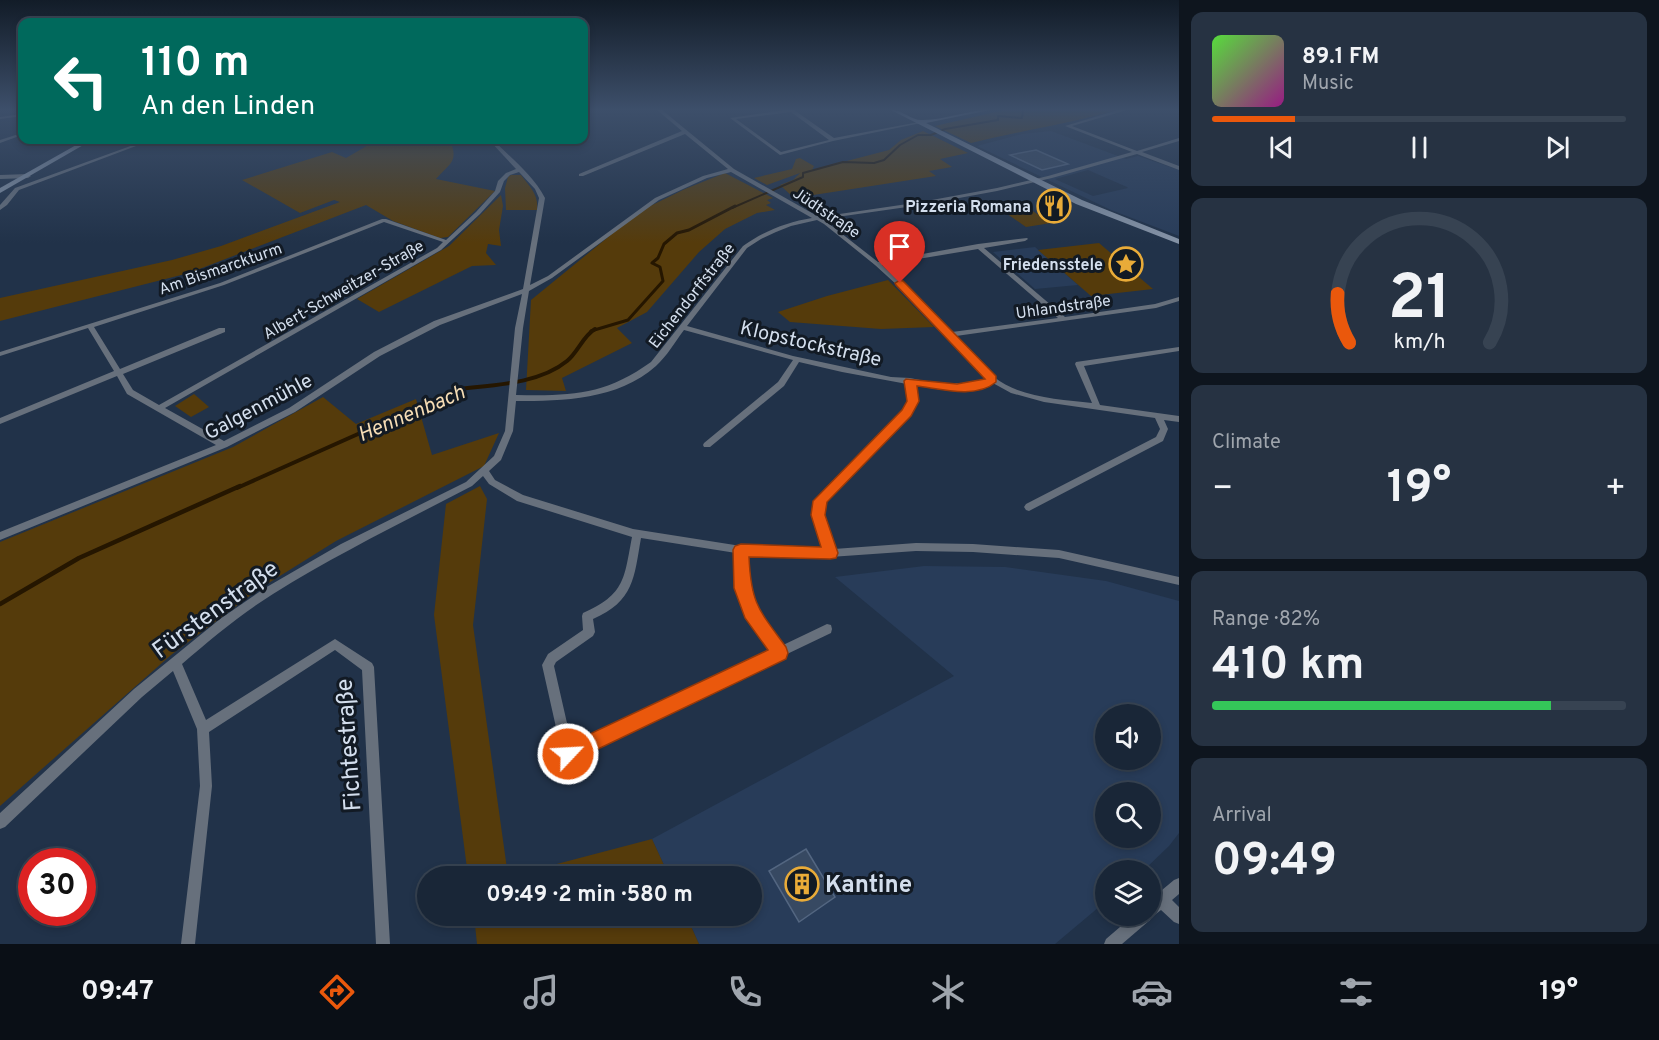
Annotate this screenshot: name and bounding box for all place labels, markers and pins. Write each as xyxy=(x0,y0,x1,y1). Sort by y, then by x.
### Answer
restaurant icon: Pizzeria Romana xyxy=(1036,188,1072,224)
place label: Pizzeria Romana xyxy=(905,198,1031,218)
pin xyxy=(874,221,925,283)
place icon: Friedensstele xyxy=(1108,246,1144,282)
place label: Friedensstele xyxy=(1003,256,1103,276)
building icon: Kantine xyxy=(784,866,820,902)
place label: Kantine xyxy=(825,871,912,901)

